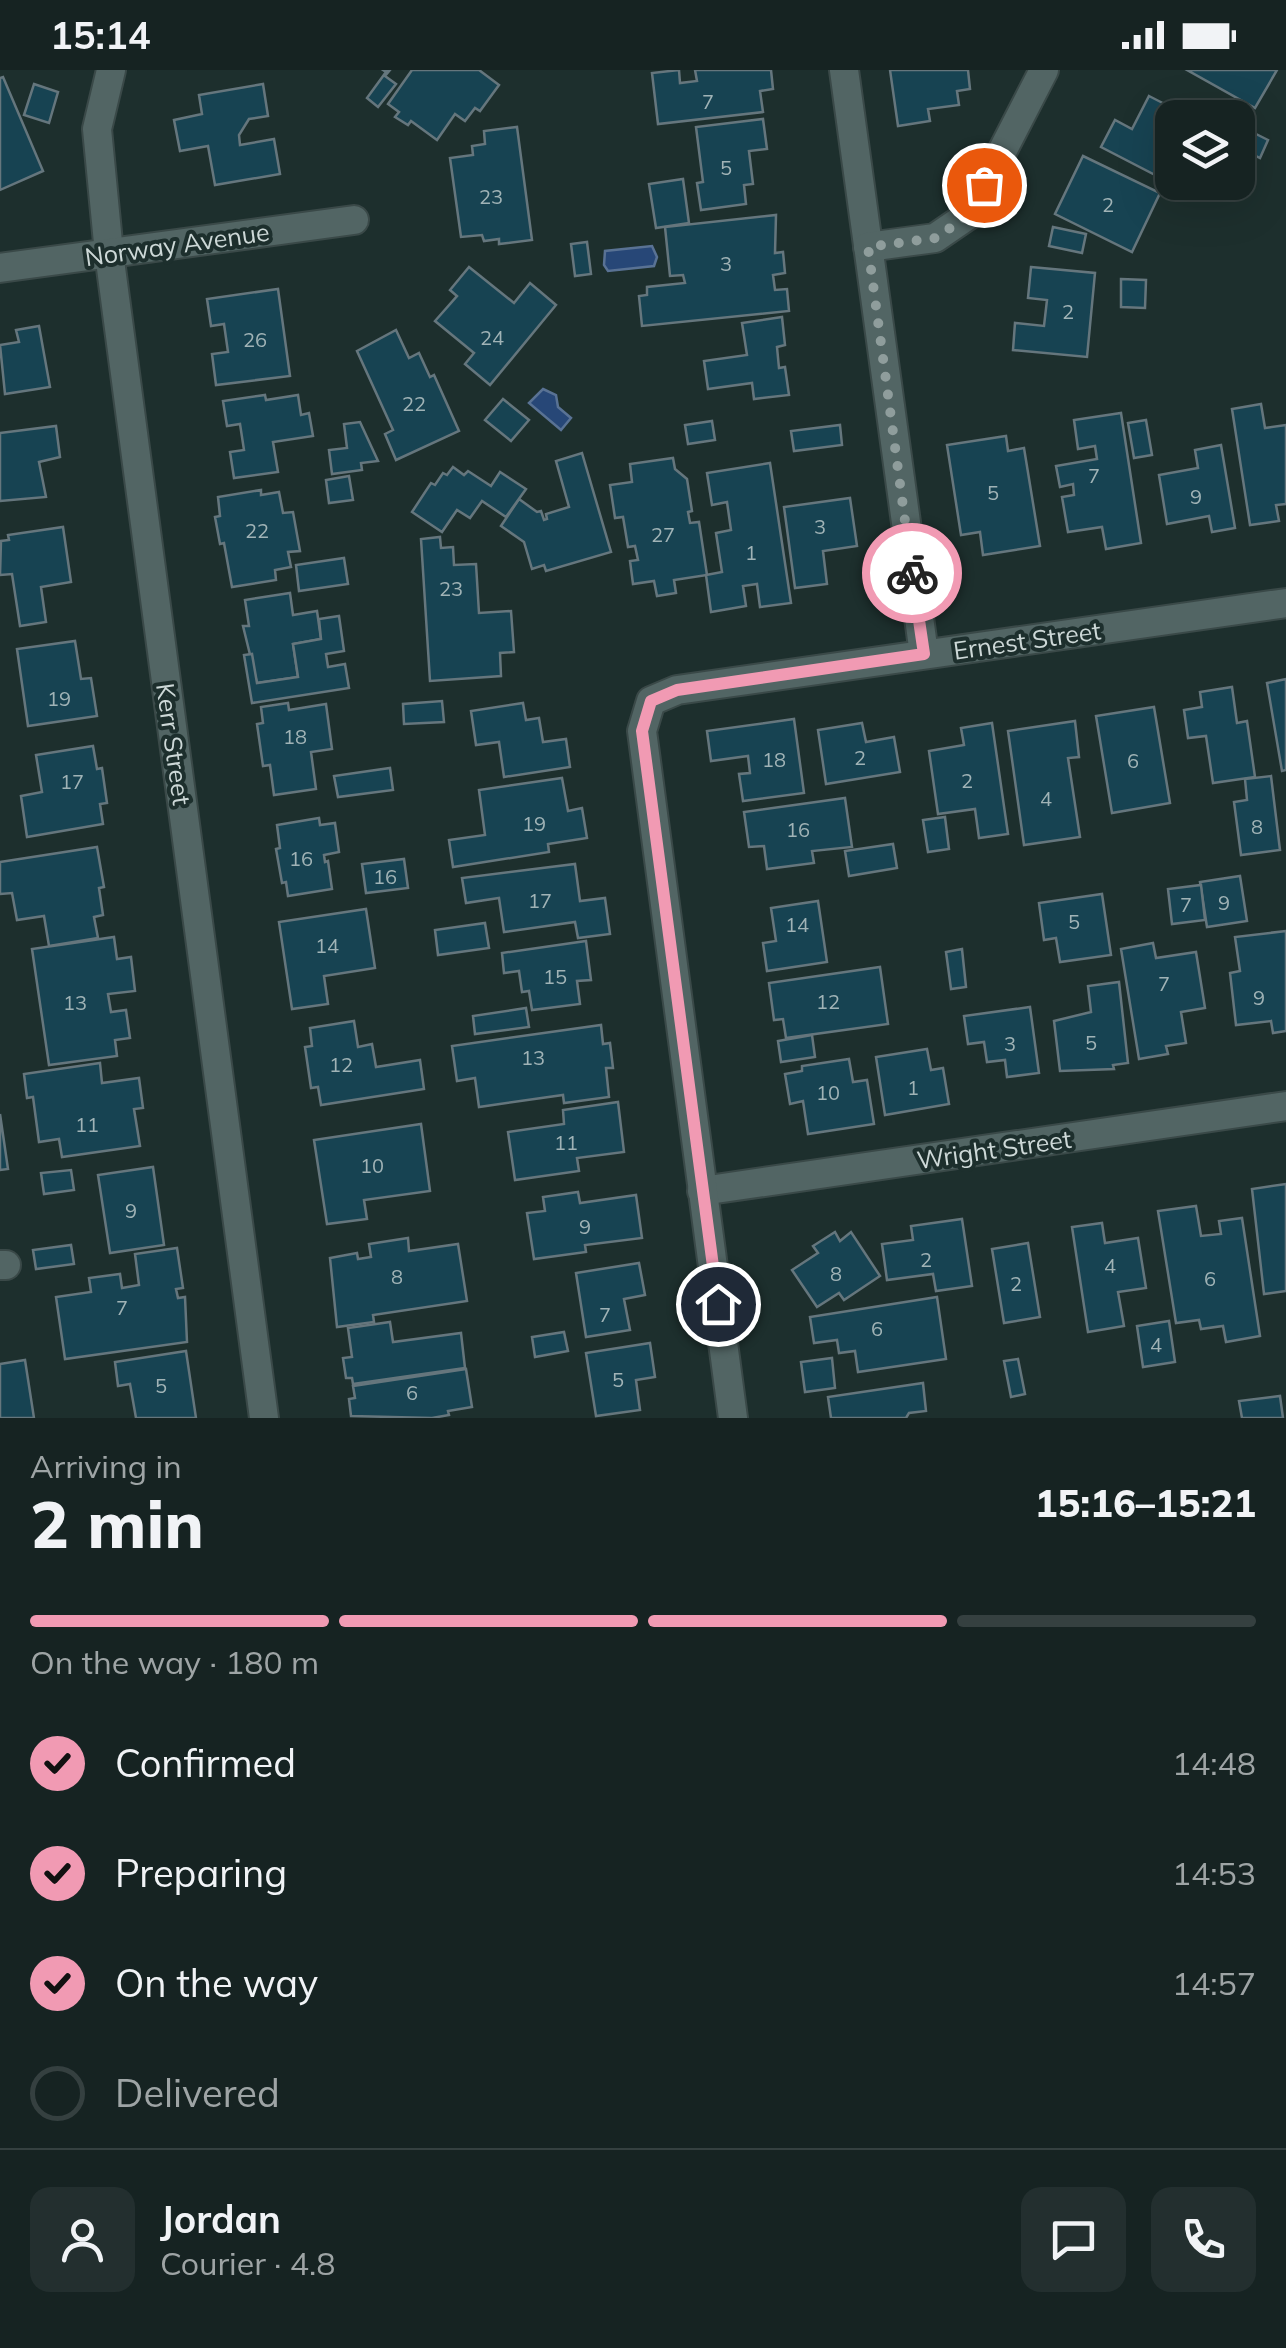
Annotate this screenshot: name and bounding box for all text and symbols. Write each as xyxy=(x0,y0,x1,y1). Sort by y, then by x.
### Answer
text: 15:14 xyxy=(50,11,151,59)
house number: 7 xyxy=(702,89,714,114)
map controls xyxy=(1155,100,1255,200)
button: layers xyxy=(1155,100,1255,200)
pin xyxy=(942,143,1027,228)
house number: 5 xyxy=(720,155,732,180)
icon: bag xyxy=(957,158,1012,213)
house number: 23 xyxy=(479,184,503,209)
house number: 2 xyxy=(1102,192,1114,217)
street label: Norway Avenue xyxy=(83,216,271,272)
house number: 3 xyxy=(720,251,732,276)
house number: 2 xyxy=(1062,299,1074,324)
house number: 24 xyxy=(480,325,504,350)
house number: 26 xyxy=(243,327,267,352)
house number: 22 xyxy=(402,391,426,416)
house number: 7 xyxy=(1088,463,1100,488)
house number: 5 xyxy=(987,480,999,505)
house number: 9 xyxy=(1190,484,1202,509)
house number: 3 xyxy=(814,514,826,539)
house number: 22 xyxy=(245,518,269,543)
house number: 27 xyxy=(651,522,675,547)
courier xyxy=(862,523,962,623)
house number: 1 xyxy=(745,540,757,565)
icon: bike xyxy=(885,546,940,601)
house number: 23 xyxy=(439,576,463,601)
street label: Ernest Street xyxy=(951,614,1103,666)
street label: Kerr Street xyxy=(150,681,198,807)
house number: 19 xyxy=(47,686,71,711)
house number: 18 xyxy=(283,724,307,749)
house number: 2 xyxy=(854,745,866,770)
house number: 18 xyxy=(762,747,786,772)
house number: 6 xyxy=(1127,748,1139,773)
house number: 2 xyxy=(961,768,973,793)
house number: 17 xyxy=(60,769,84,794)
house number: 4 xyxy=(1040,786,1052,811)
house number: 19 xyxy=(522,811,546,836)
house number: 8 xyxy=(1251,814,1263,839)
house number: 16 xyxy=(786,817,810,842)
house number: 16 xyxy=(289,846,313,871)
house number: 16 xyxy=(373,864,397,889)
house number: 17 xyxy=(528,888,552,913)
house number: 9 xyxy=(1218,890,1230,915)
house number: 7 xyxy=(1180,892,1192,917)
house number: 5 xyxy=(1068,909,1080,934)
house number: 14 xyxy=(785,912,809,937)
house number: 14 xyxy=(315,933,339,958)
house number: 15 xyxy=(543,964,567,989)
house number: 7 xyxy=(1158,971,1170,996)
house number: 9 xyxy=(1253,985,1265,1010)
house number: 12 xyxy=(816,989,840,1014)
house number: 13 xyxy=(63,990,87,1015)
house number: 5 xyxy=(1085,1030,1097,1055)
house number: 3 xyxy=(1004,1031,1016,1056)
house number: 13 xyxy=(521,1045,545,1070)
house number: 12 xyxy=(329,1052,353,1077)
house number: 1 xyxy=(907,1075,919,1100)
house number: 10 xyxy=(816,1080,840,1105)
house number: 11 xyxy=(75,1112,99,1137)
street label: Wright Street xyxy=(915,1123,1073,1175)
house number: 11 xyxy=(554,1130,578,1155)
house number: 10 xyxy=(360,1153,384,1178)
house number: 9 xyxy=(125,1198,137,1223)
house number: 9 xyxy=(579,1214,591,1239)
house number: 2 xyxy=(920,1247,932,1272)
house number: 4 xyxy=(1104,1253,1116,1278)
house number: 8 xyxy=(830,1261,842,1286)
pin xyxy=(676,1262,761,1347)
house number: 8 xyxy=(391,1264,403,1289)
house number: 6 xyxy=(1204,1266,1216,1291)
house number: 2 xyxy=(1010,1271,1022,1296)
icon: home xyxy=(691,1277,746,1332)
house number: 7 xyxy=(116,1295,128,1320)
house number: 7 xyxy=(599,1302,611,1327)
house number: 6 xyxy=(871,1316,883,1341)
house number: 4 xyxy=(1150,1332,1162,1357)
house number: 5 xyxy=(612,1367,624,1392)
house number: 5 xyxy=(155,1373,167,1398)
house number: 6 xyxy=(406,1380,418,1405)
text: Arriving in xyxy=(30,1446,182,1486)
text: 15:16–15:21 xyxy=(1035,1479,1256,1527)
text: 2 min xyxy=(30,1483,204,1564)
text: On the way · 180 m xyxy=(30,1642,319,1682)
icon: check xyxy=(30,1736,85,1791)
text: Confirmed xyxy=(115,1739,296,1787)
text: 14:48 xyxy=(1172,1743,1256,1783)
icon: check xyxy=(30,1846,85,1901)
text: Preparing xyxy=(115,1849,287,1897)
text: 14:53 xyxy=(1172,1853,1256,1893)
icon: check xyxy=(30,1956,85,2011)
text: On the way xyxy=(115,1959,318,2007)
text: 14:57 xyxy=(1172,1963,1256,2003)
text: Delivered xyxy=(115,2069,280,2117)
button: person xyxy=(30,2187,135,2292)
button: chat xyxy=(1021,2187,1126,2292)
button: phone xyxy=(1151,2187,1256,2292)
text: Jordan xyxy=(160,2195,281,2243)
text: Courier · 4.8 xyxy=(160,2243,336,2283)

